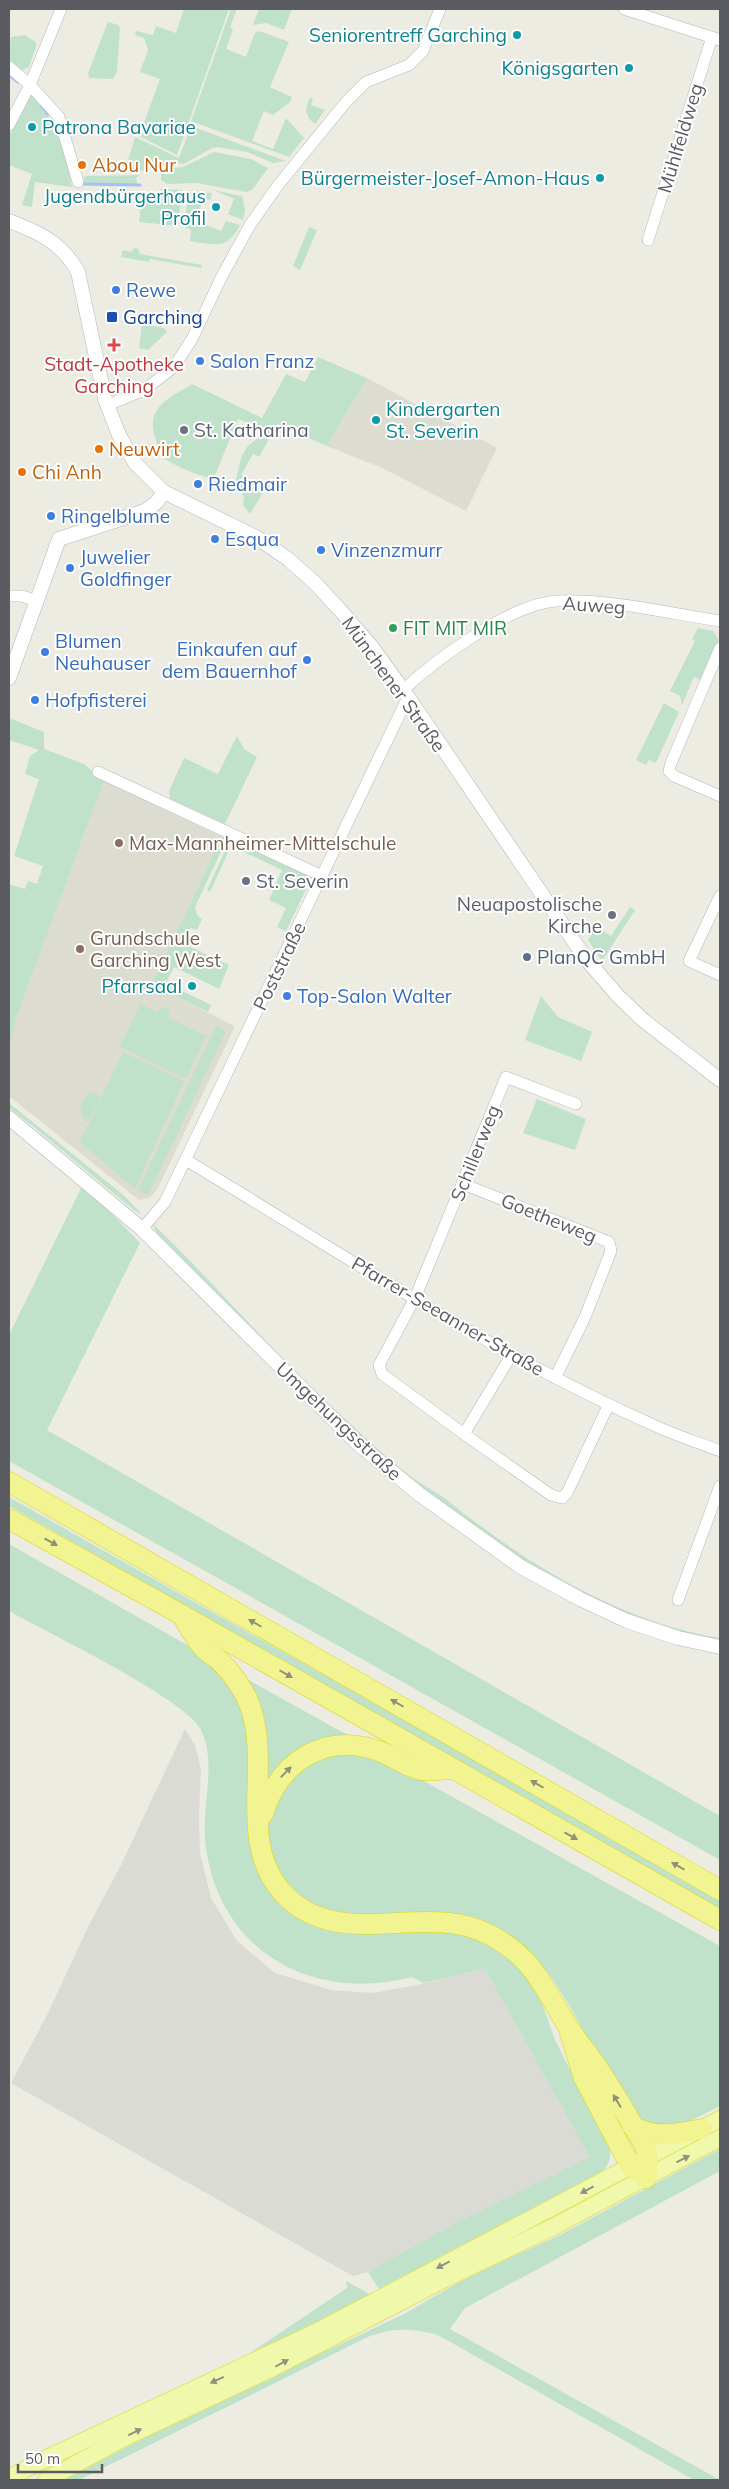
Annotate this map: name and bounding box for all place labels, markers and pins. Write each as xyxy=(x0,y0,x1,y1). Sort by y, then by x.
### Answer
place label: Seniorentreff Garching xyxy=(309,23,507,47)
marker: Seniorentreff Garching xyxy=(511,29,523,41)
place label: Königsgarten xyxy=(502,56,619,80)
marker: Königsgarten xyxy=(623,62,635,74)
place label: Patrona Bavariae xyxy=(42,115,196,139)
marker: Patrona Bavariae xyxy=(26,121,38,133)
place label: Abou Nur xyxy=(92,153,176,177)
marker: Abou Nur xyxy=(76,159,88,171)
place label: Bürgermeister-Josef-Amon-Haus xyxy=(301,166,590,190)
marker: Bürgermeister-Josef-Amon-Haus xyxy=(594,172,606,184)
place label: Jugendbürgerhaus Profil xyxy=(44,184,206,230)
marker: Jugendbürgerhaus Profil xyxy=(210,201,222,213)
place label: Rewe xyxy=(126,278,176,302)
marker: Rewe xyxy=(110,284,122,296)
place label: Garching xyxy=(123,305,203,329)
marker: Garching xyxy=(105,310,119,324)
marker: Stadt-Apotheke Garching xyxy=(108,339,120,351)
place label: Salon Franz xyxy=(210,349,315,373)
place label: Stadt-Apotheke Garching xyxy=(44,352,184,398)
marker: Salon Franz xyxy=(194,355,206,367)
place label: Kindergarten St. Severin xyxy=(386,397,501,443)
marker: Kindergarten St. Severin xyxy=(370,414,382,426)
place label: St. Katharina xyxy=(194,418,309,442)
marker: St. Katharina xyxy=(178,424,190,436)
place label: Neuwirt xyxy=(109,437,180,461)
marker: Neuwirt xyxy=(93,443,105,455)
place label: Chi Anh xyxy=(32,460,102,484)
marker: Chi Anh xyxy=(16,466,28,478)
place label: Riedmair xyxy=(208,472,287,496)
marker: Riedmair xyxy=(192,478,204,490)
place label: Ringelblume xyxy=(61,504,170,528)
marker: Ringelblume xyxy=(45,510,57,522)
place label: Esqua xyxy=(225,527,279,551)
marker: Esqua xyxy=(209,533,221,545)
place label: Vinzenzmurr xyxy=(331,538,442,562)
marker: Vinzenzmurr xyxy=(315,544,327,556)
place label: Juwelier Goldfinger xyxy=(80,545,171,591)
marker: Juwelier Goldfinger xyxy=(64,562,76,574)
place label: FIT MIT MIR xyxy=(403,616,507,640)
marker: FIT MIT MIR xyxy=(387,622,399,634)
place label: Blumen Neuhauser xyxy=(55,629,151,675)
place label: Einkaufen auf dem Bauernhof xyxy=(162,637,298,683)
marker: Blumen Neuhauser xyxy=(39,646,51,658)
marker: Einkaufen auf dem Bauernhof xyxy=(301,654,313,666)
place label: Hofpfisterei xyxy=(45,688,147,712)
marker: Hofpfisterei xyxy=(29,694,41,706)
place label: Max-Mannheimer-Mittelschule xyxy=(129,831,396,855)
marker: Max-Mannheimer-Mittelschule xyxy=(113,837,125,849)
place label: St. Severin xyxy=(256,869,349,893)
marker: St. Severin xyxy=(240,875,252,887)
place label: Neuapostolische Kirche xyxy=(457,892,602,938)
marker: Neuapostolische Kirche xyxy=(606,909,618,921)
place label: Grundschule Garching West xyxy=(90,926,221,972)
marker: Grundschule Garching West xyxy=(74,943,86,955)
place label: PlanQC GmbH xyxy=(537,945,666,969)
marker: PlanQC GmbH xyxy=(521,951,533,963)
place label: Pfarrsaal xyxy=(101,974,182,998)
marker: Pfarrsaal xyxy=(186,980,198,992)
place label: Top-Salon Walter xyxy=(297,984,452,1008)
marker: Top-Salon Walter xyxy=(281,990,293,1002)

